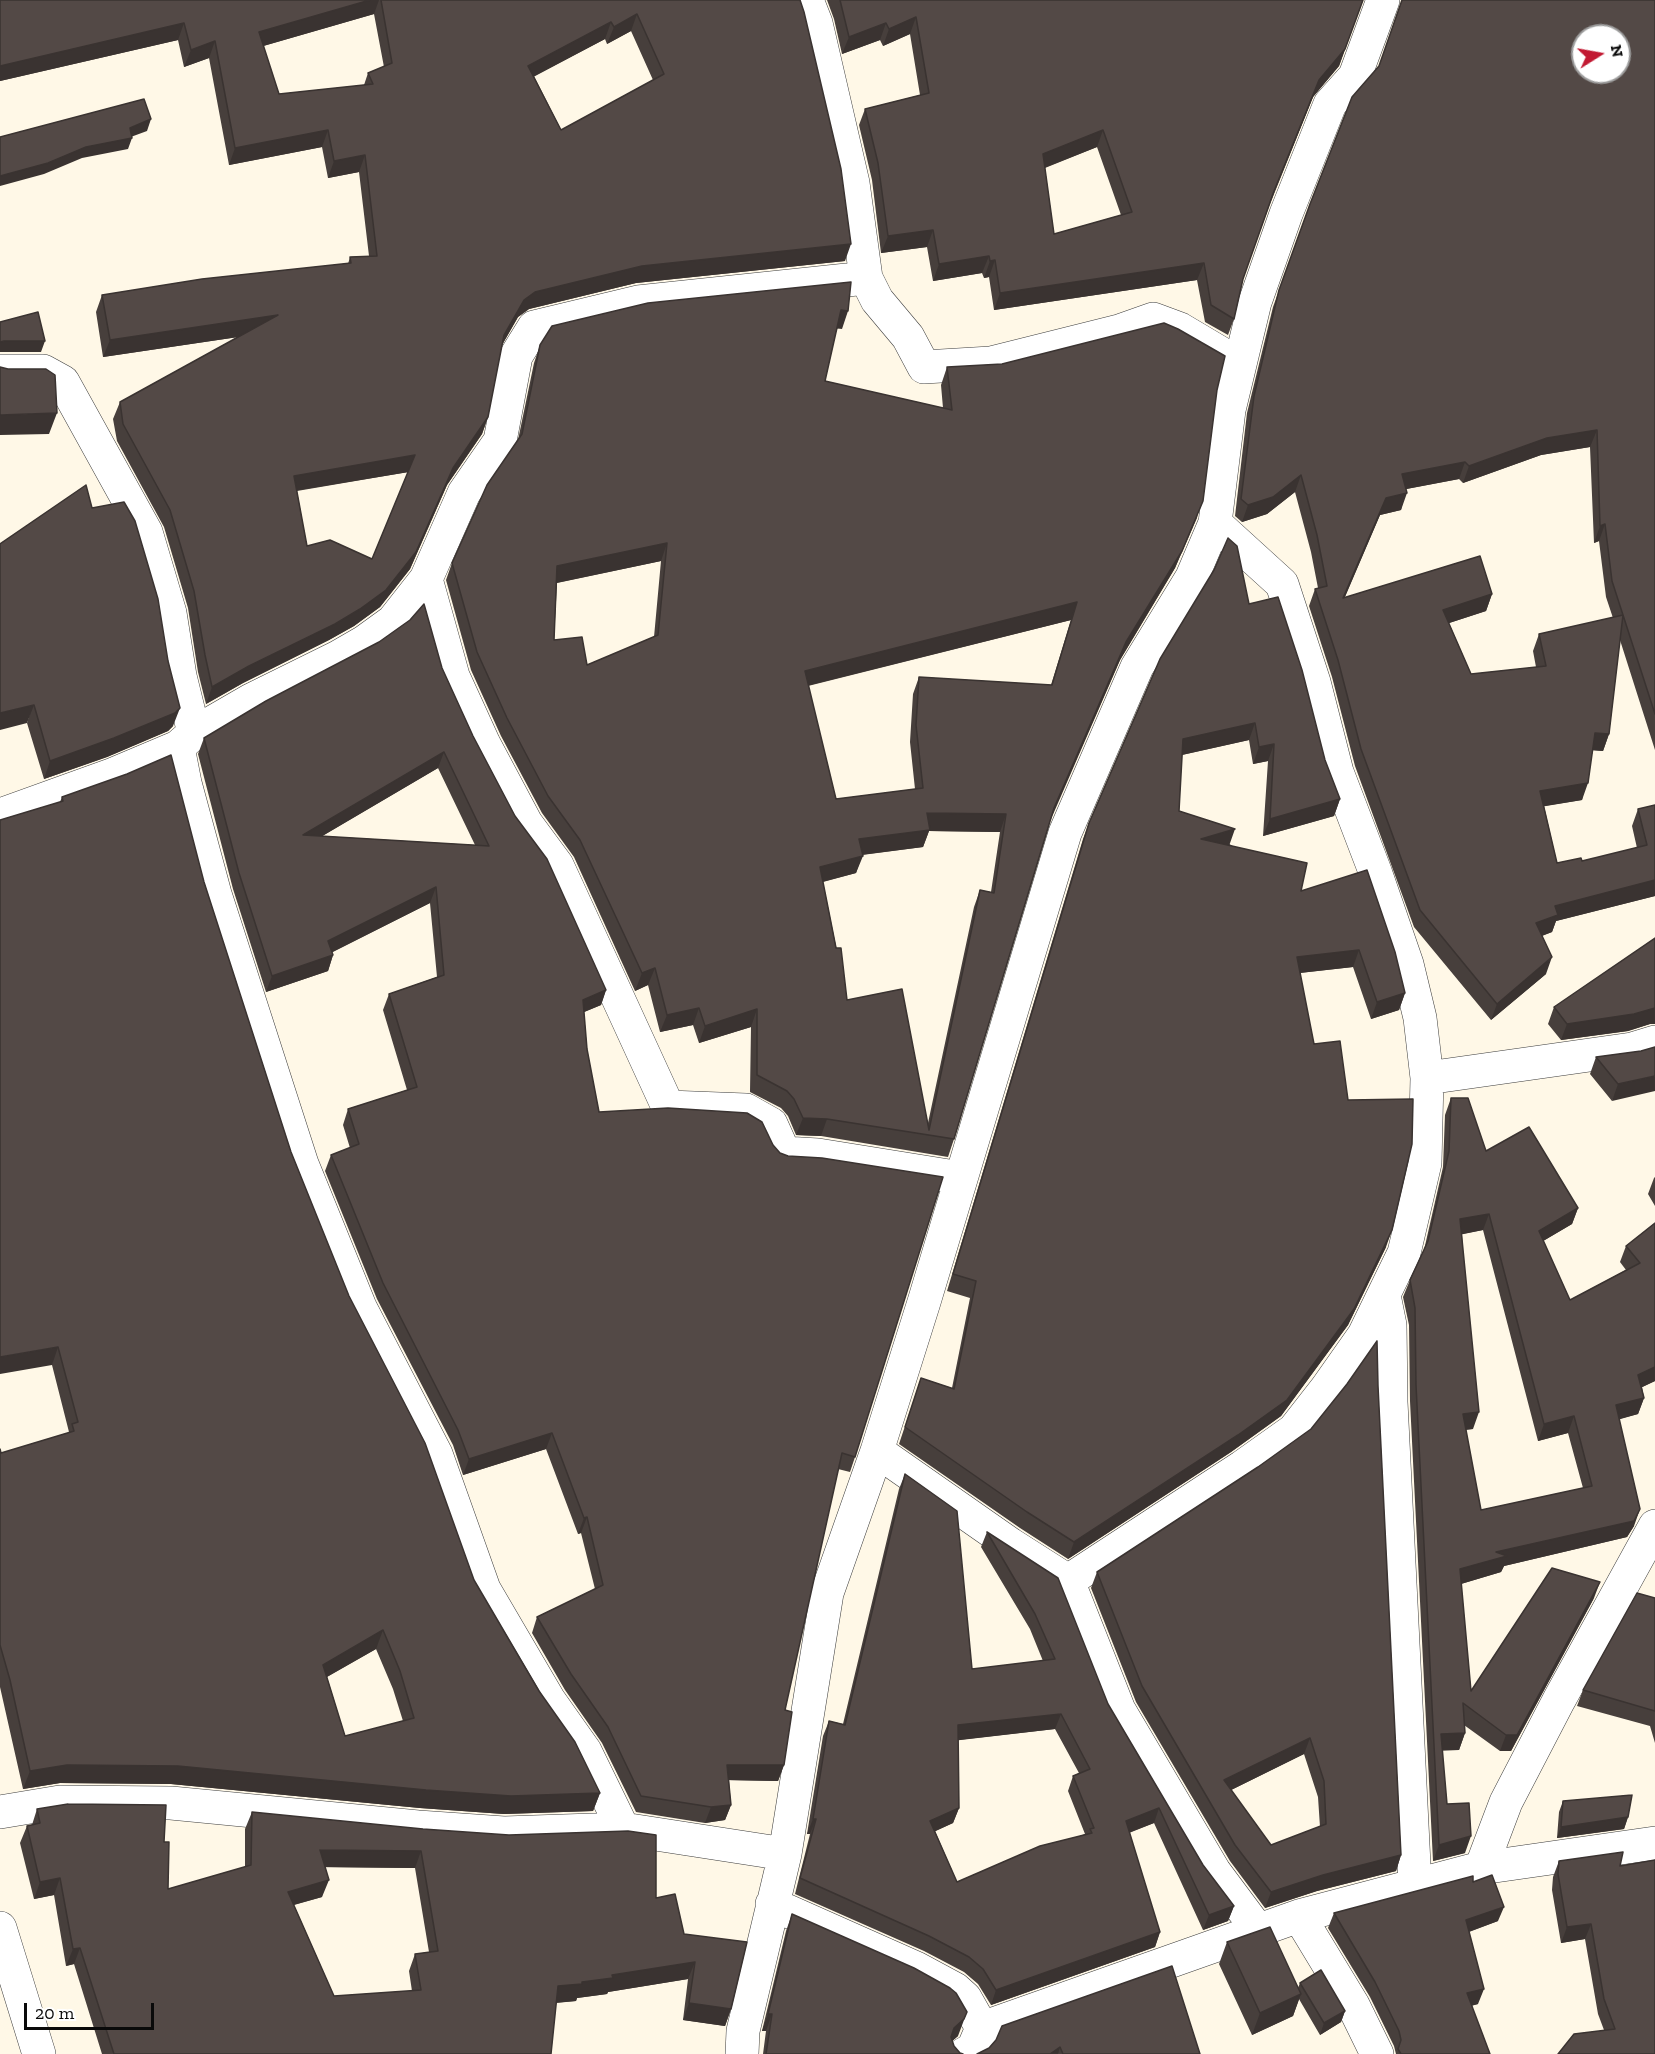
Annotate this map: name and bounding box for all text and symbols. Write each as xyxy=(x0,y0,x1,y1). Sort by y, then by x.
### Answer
north arrow xyxy=(1571,24,1631,84)
text: N xyxy=(1607,43,1628,59)
scale bar xyxy=(27,1991,158,2029)
text: 20 m xyxy=(35,2002,74,2024)

